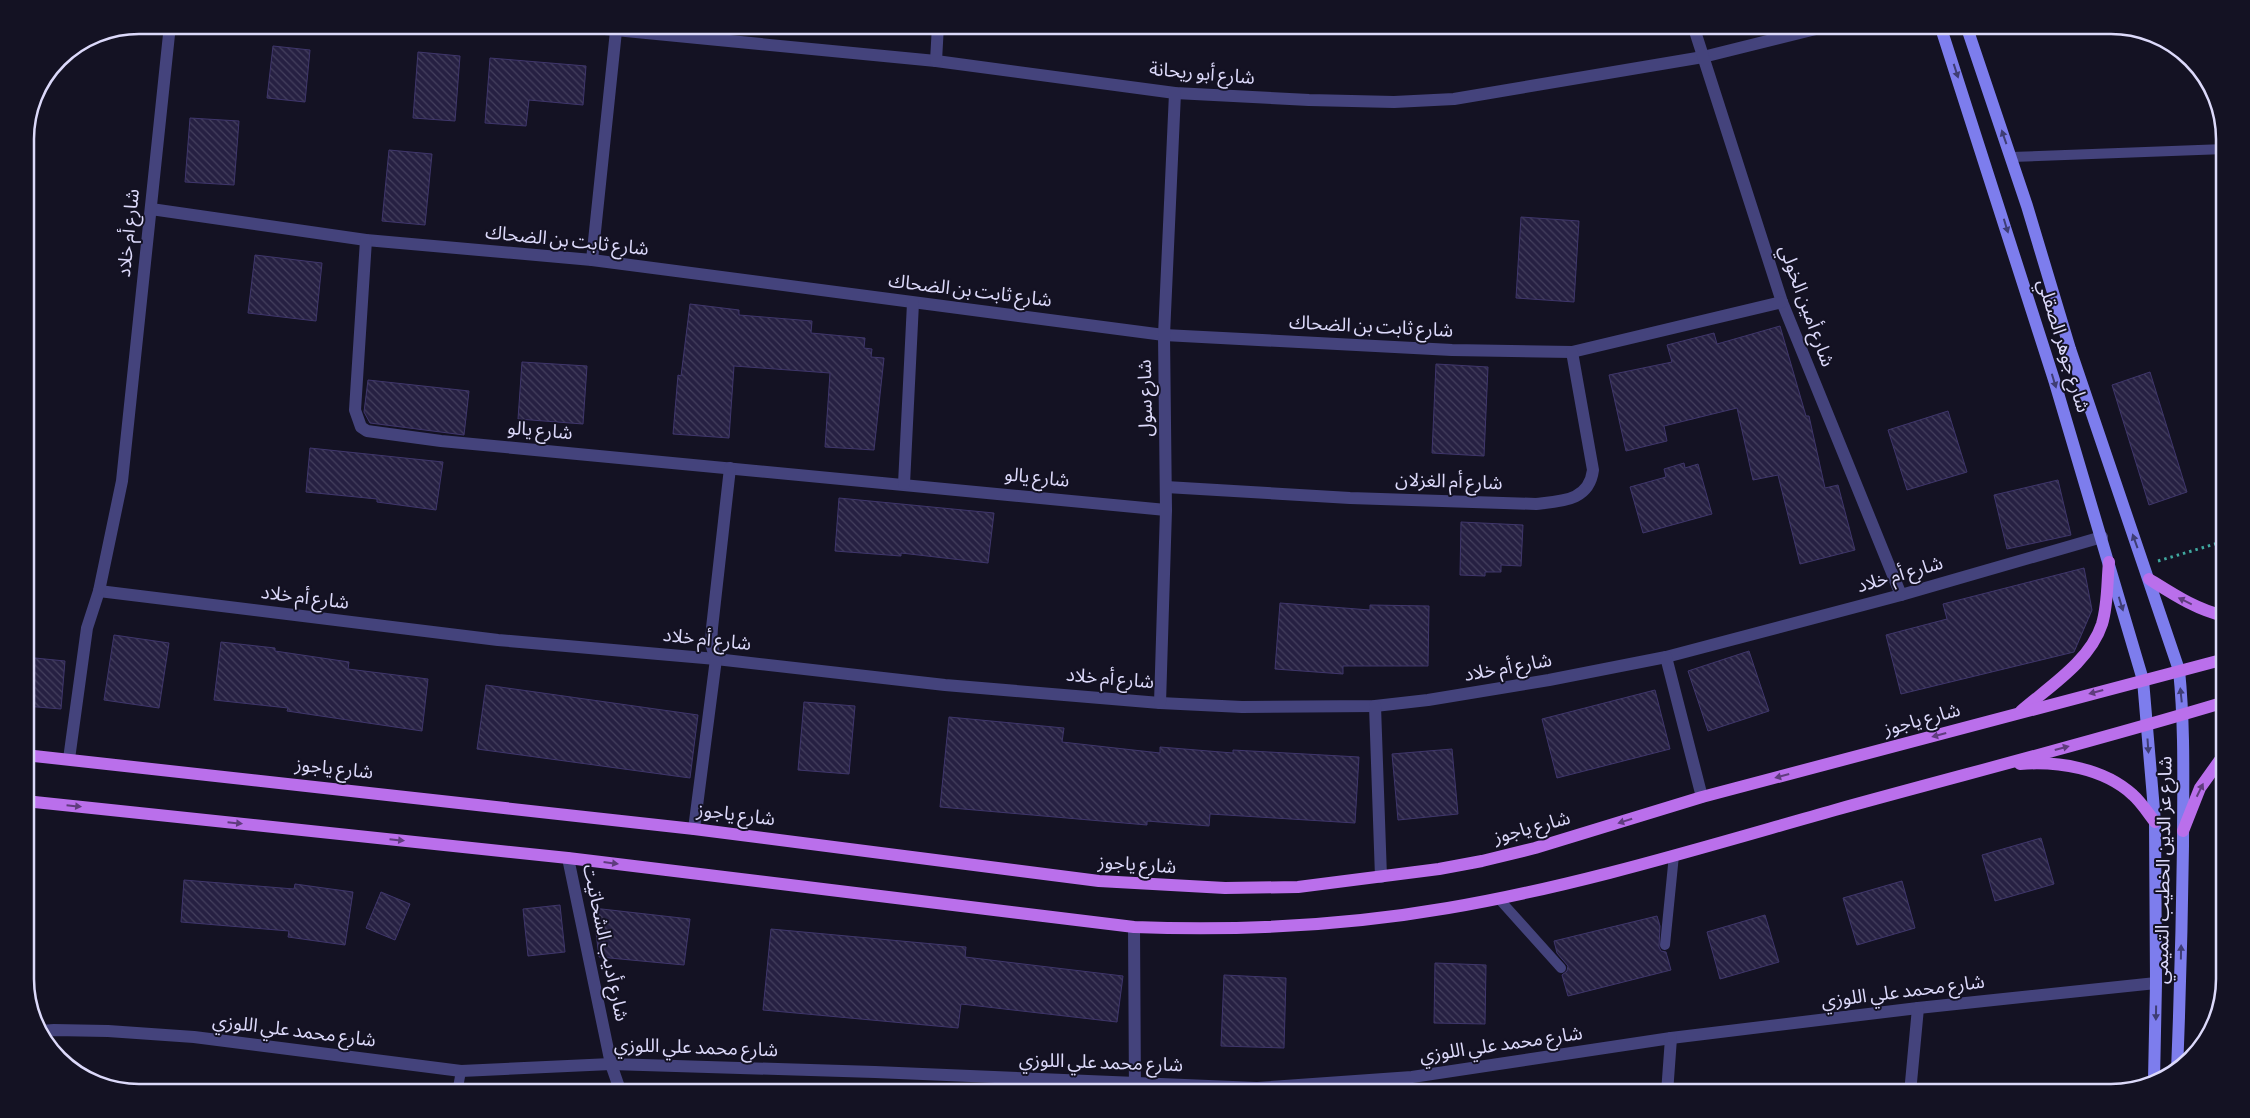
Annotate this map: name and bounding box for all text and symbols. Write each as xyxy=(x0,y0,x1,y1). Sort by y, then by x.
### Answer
street label: شارع أبو ريحانة xyxy=(1148,58,1256,91)
one-way arrow xyxy=(1952,64,1960,79)
one-way arrow xyxy=(2000,129,2008,144)
street label: شارع أم خلاد xyxy=(113,188,147,278)
one-way arrow xyxy=(2003,218,2010,233)
street label: شارع ثابت بن الضحاك xyxy=(484,223,650,262)
street label: شارع أمين الخولي xyxy=(1771,242,1839,371)
street label: شارع ثابت بن الضحاك xyxy=(887,272,1053,313)
street label: شارع جوهر الصقلي xyxy=(2029,277,2092,416)
street label: شارع ثابت بن الضحاك xyxy=(1288,313,1454,344)
street label: شارع سول xyxy=(1136,359,1159,437)
one-way arrow xyxy=(2051,374,2059,389)
street label: شارع يالو xyxy=(506,419,573,446)
street label: شارع يالو xyxy=(1003,465,1070,494)
street label: شارع أم الغزلان xyxy=(1395,468,1503,497)
one-way arrow xyxy=(2131,533,2139,548)
street label: شارع أم خلاد xyxy=(1854,551,1946,600)
street label: شارع أم خلاد xyxy=(259,581,350,617)
one-way arrow xyxy=(2118,596,2126,611)
one-way arrow xyxy=(2178,597,2192,605)
street label: شارع أم خلاد xyxy=(662,624,752,658)
street label: شارع أم خلاد xyxy=(1462,649,1554,689)
street label: شارع أم خلاد xyxy=(1065,663,1155,696)
one-way arrow xyxy=(2177,687,2185,703)
one-way arrow xyxy=(2088,689,2103,697)
street label: شارع ياجوز xyxy=(1881,701,1963,742)
one-way arrow xyxy=(1931,731,1946,739)
one-way arrow xyxy=(2144,738,2152,754)
one-way arrow xyxy=(2054,743,2069,751)
street label: شارع ياجوز xyxy=(293,755,374,786)
street label: شارع عز الدين الخطيب التميمي xyxy=(2153,756,2180,984)
one-way arrow xyxy=(1774,772,1789,780)
one-way arrow xyxy=(2196,783,2204,797)
street label: شارع ياجوز xyxy=(695,801,776,832)
one-way arrow xyxy=(66,802,82,810)
street label: شارع ياجوز xyxy=(1491,809,1573,850)
one-way arrow xyxy=(1618,817,1633,825)
one-way arrow xyxy=(228,819,244,827)
one-way arrow xyxy=(389,836,405,844)
street label: شارع ياجوز xyxy=(1096,853,1177,880)
one-way arrow xyxy=(603,859,619,867)
street label: شارع أديب الشحاتيت xyxy=(576,862,633,1024)
one-way arrow xyxy=(2178,944,2186,960)
street label: شارع محمد علي اللوزي xyxy=(1820,973,1986,1016)
one-way arrow xyxy=(2152,1005,2160,1021)
street label: شارع محمد علي اللوزي xyxy=(211,1012,377,1055)
street label: شارع محمد علي اللوزي xyxy=(1418,1024,1584,1070)
street label: شارع محمد علي اللوزي xyxy=(613,1036,778,1065)
street label: شارع محمد علي اللوزي xyxy=(1018,1051,1183,1080)

